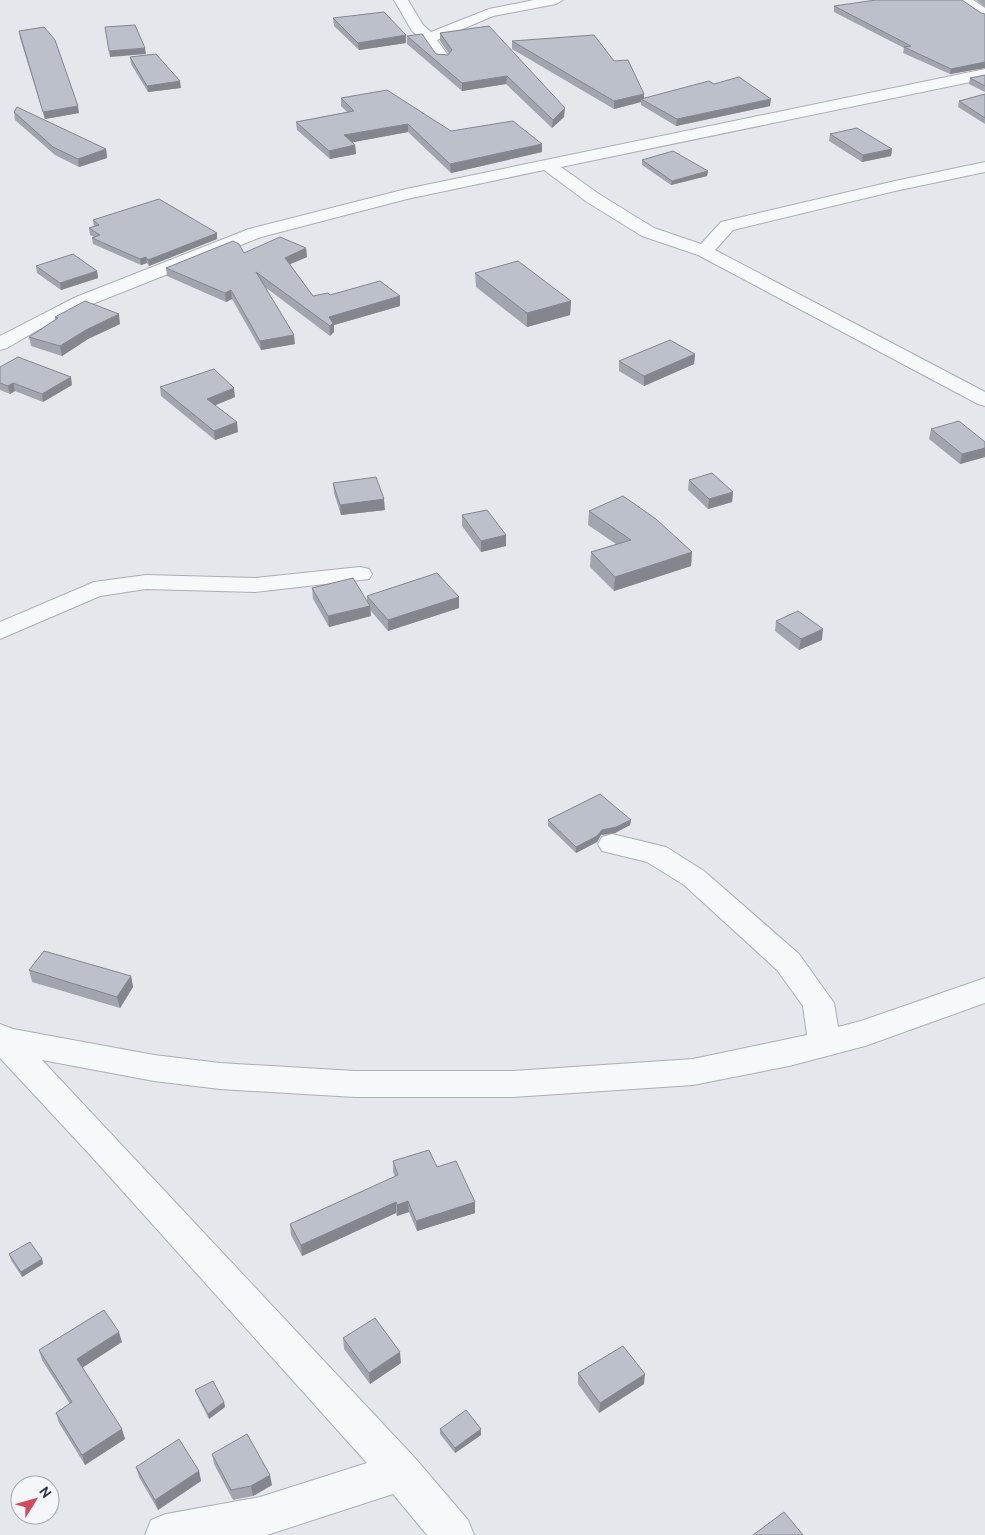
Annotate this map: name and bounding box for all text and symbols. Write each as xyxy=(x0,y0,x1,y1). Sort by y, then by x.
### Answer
north arrow xyxy=(10,1475,60,1525)
text: N xyxy=(35,1483,56,1502)

